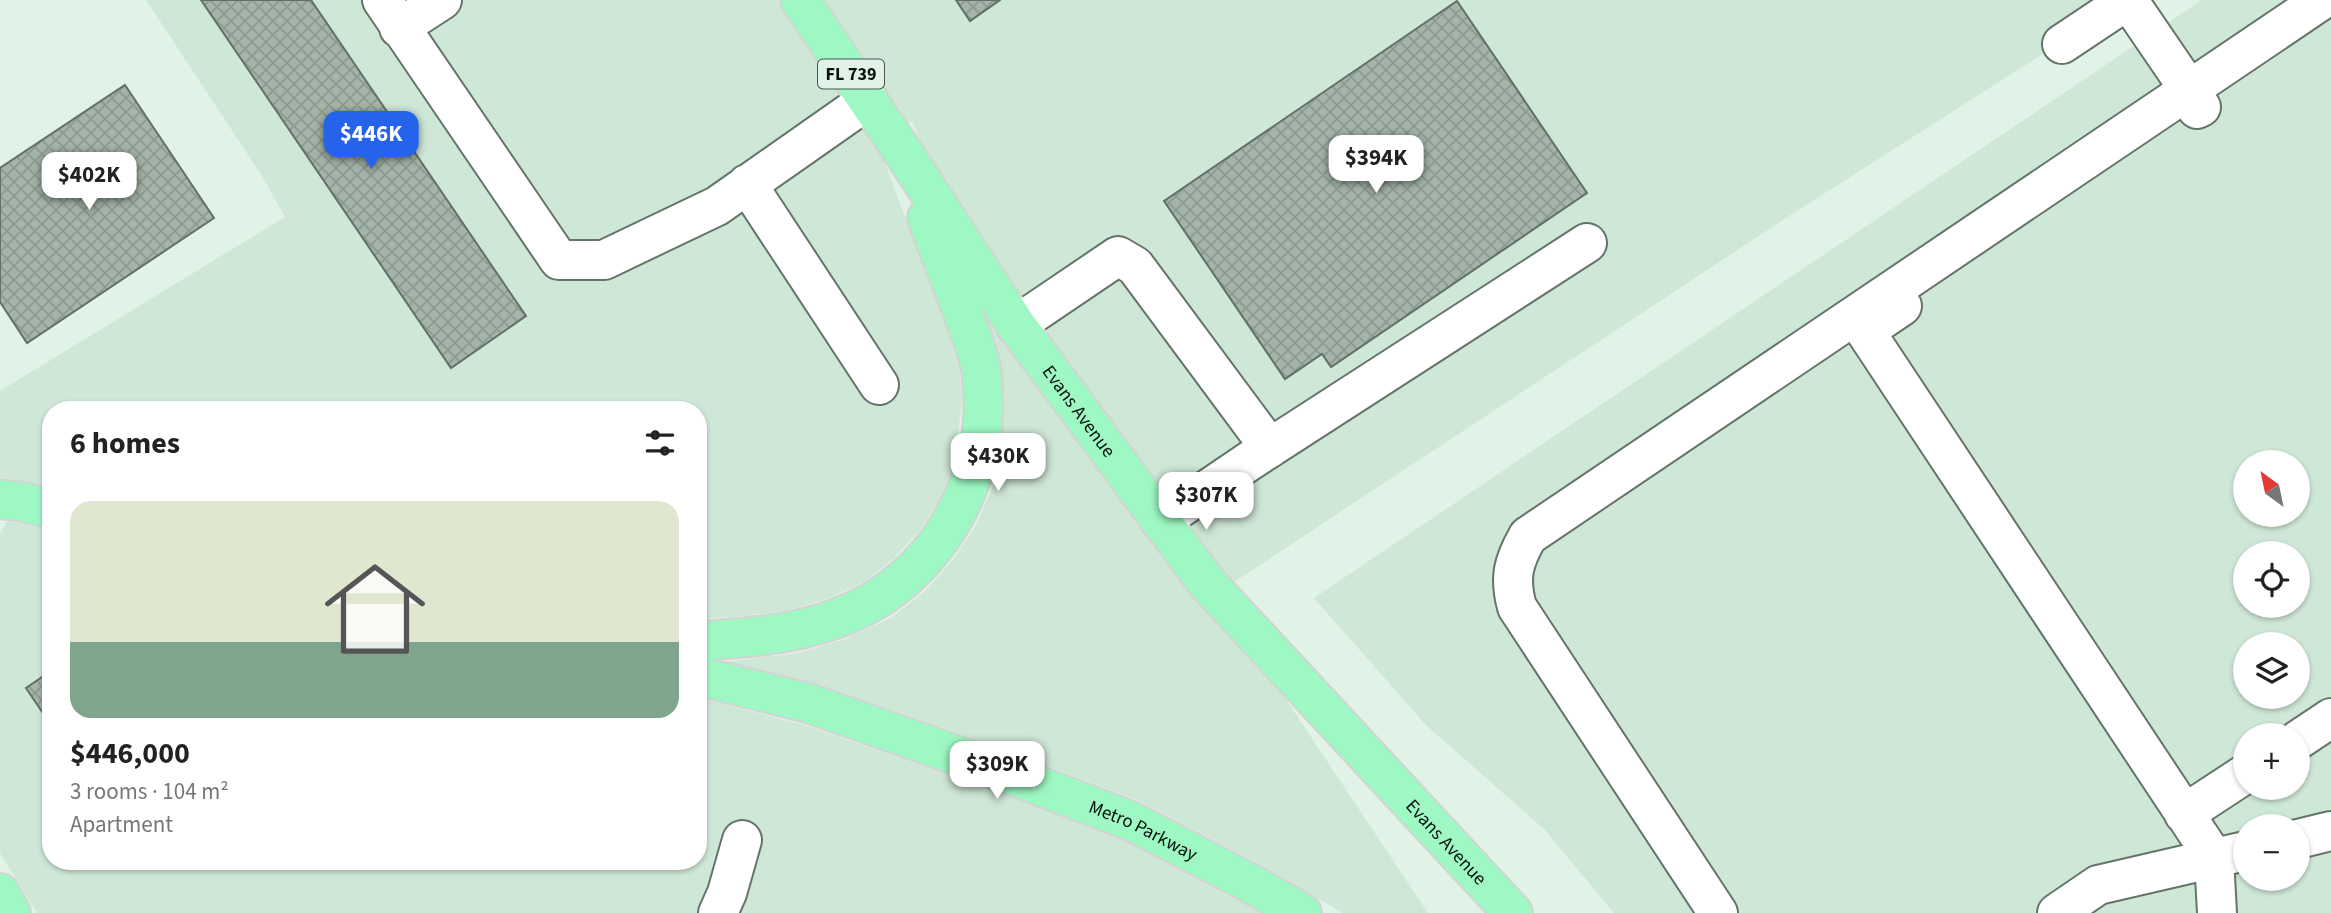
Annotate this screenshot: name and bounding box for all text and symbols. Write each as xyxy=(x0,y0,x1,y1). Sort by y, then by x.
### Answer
road number: FL 739 xyxy=(818,60,884,88)
pin: $446K xyxy=(322,111,420,171)
text: $446K xyxy=(340,117,402,150)
pin: $394K xyxy=(1327,136,1425,195)
text: $394K xyxy=(1345,141,1407,174)
pin: $402K xyxy=(40,152,138,212)
text: $402K xyxy=(58,158,120,191)
street label: Evans Avenue xyxy=(1035,360,1122,463)
text: 6 homes xyxy=(70,422,180,465)
icon: filters xyxy=(641,424,679,462)
pin: $430K xyxy=(949,434,1047,493)
text: $430K xyxy=(967,439,1029,472)
north arrow xyxy=(2233,450,2310,527)
map controls xyxy=(2233,450,2310,891)
pin: $307K xyxy=(1157,472,1255,532)
text: $307K xyxy=(1175,478,1237,511)
button: locate xyxy=(2233,541,2310,618)
icon: home xyxy=(312,546,438,672)
button: layers xyxy=(2233,632,2310,709)
button: + xyxy=(2233,723,2310,800)
text: $446,000 xyxy=(70,732,190,775)
pin: $309K xyxy=(948,742,1046,801)
text: $309K xyxy=(966,747,1028,780)
text: 3 rooms · 104 m² xyxy=(70,775,229,808)
street label: Metro Parkway xyxy=(1085,794,1202,868)
street label: Evans Avenue xyxy=(1399,794,1493,892)
text: Apartment xyxy=(70,808,173,841)
button: − xyxy=(2233,814,2310,891)

